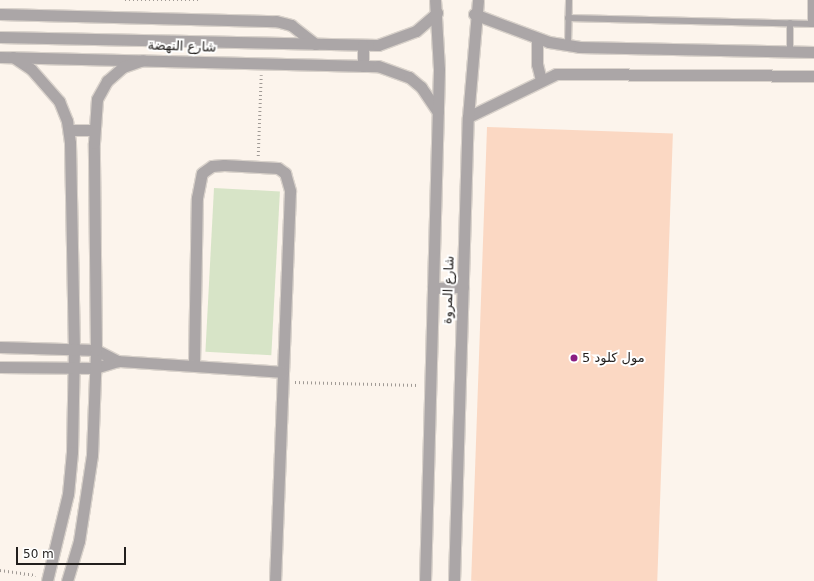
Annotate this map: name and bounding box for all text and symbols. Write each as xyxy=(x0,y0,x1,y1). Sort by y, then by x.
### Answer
street label: شارع النهضة xyxy=(147,38,217,56)
street label: شارع المروة xyxy=(440,256,458,324)
place label: مول كلود 5 xyxy=(582,350,645,366)
marker: مول كلود 5 xyxy=(569,353,579,363)
scale bar xyxy=(18,539,128,565)
text: 50 m xyxy=(23,547,54,561)

